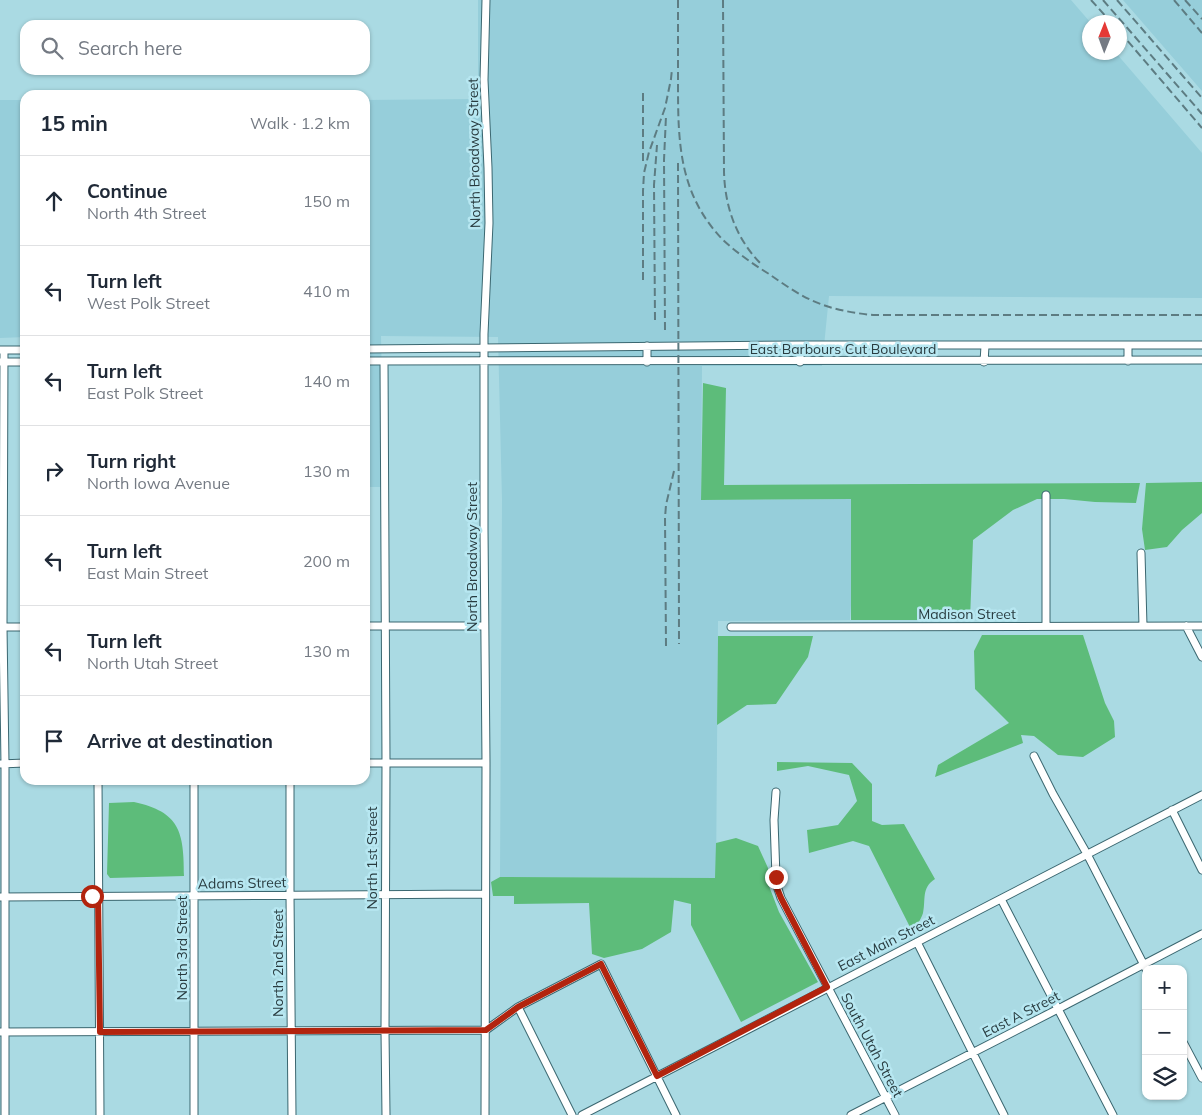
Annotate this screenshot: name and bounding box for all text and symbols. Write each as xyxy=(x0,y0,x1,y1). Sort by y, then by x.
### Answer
north arrow xyxy=(1082,15,1127,60)
search box xyxy=(20,20,370,75)
icon: search xyxy=(38,34,66,62)
text: Search here xyxy=(78,36,182,60)
street label: North Broadway Street xyxy=(464,78,484,228)
text: 15 min xyxy=(40,110,108,136)
text: Walk · 1.2 km xyxy=(250,113,350,133)
text: Continue xyxy=(87,179,167,203)
icon: ahead xyxy=(40,187,68,215)
text: 150 m xyxy=(303,191,350,211)
text: North 4th Street xyxy=(87,203,206,223)
text: Turn left xyxy=(87,269,162,293)
icon: left xyxy=(40,277,68,305)
text: 410 m xyxy=(303,281,350,301)
text: West Polk Street xyxy=(87,293,210,313)
street label: East Barbours Cut Boulevard xyxy=(750,340,936,358)
text: Turn left xyxy=(87,359,162,383)
icon: left xyxy=(40,367,68,395)
text: 140 m xyxy=(303,371,350,391)
text: East Polk Street xyxy=(87,383,203,403)
text: Turn right xyxy=(87,449,176,473)
icon: right xyxy=(40,457,68,485)
text: 130 m xyxy=(303,461,350,481)
text: North Iowa Avenue xyxy=(87,473,230,493)
street label: North Broadway Street xyxy=(463,482,481,632)
text: Turn left xyxy=(87,539,162,563)
icon: left xyxy=(40,547,68,575)
text: 200 m xyxy=(303,551,350,571)
text: East Main Street xyxy=(87,563,208,583)
street label: Madison Street xyxy=(918,605,1016,623)
text: Turn left xyxy=(87,629,162,653)
icon: left xyxy=(40,637,68,665)
text: 130 m xyxy=(303,641,350,661)
text: North Utah Street xyxy=(87,653,218,673)
icon: arrive xyxy=(40,727,68,755)
text: Arrive at destination xyxy=(87,729,273,753)
street label: North 1st Street xyxy=(363,806,381,910)
route end xyxy=(765,866,788,889)
street label: Adams Street xyxy=(198,873,287,893)
route start xyxy=(81,885,104,908)
street label: North 3rd Street xyxy=(173,895,191,1000)
street label: North 2nd Street xyxy=(269,909,287,1017)
street label: East Main Street xyxy=(835,911,938,975)
map controls xyxy=(1142,965,1187,1100)
button: + xyxy=(1142,965,1187,1010)
street label: East A Street xyxy=(979,987,1063,1041)
street label: South Utah Street xyxy=(837,990,907,1100)
button: − xyxy=(1142,1010,1187,1055)
button: layers xyxy=(1142,1055,1187,1100)

